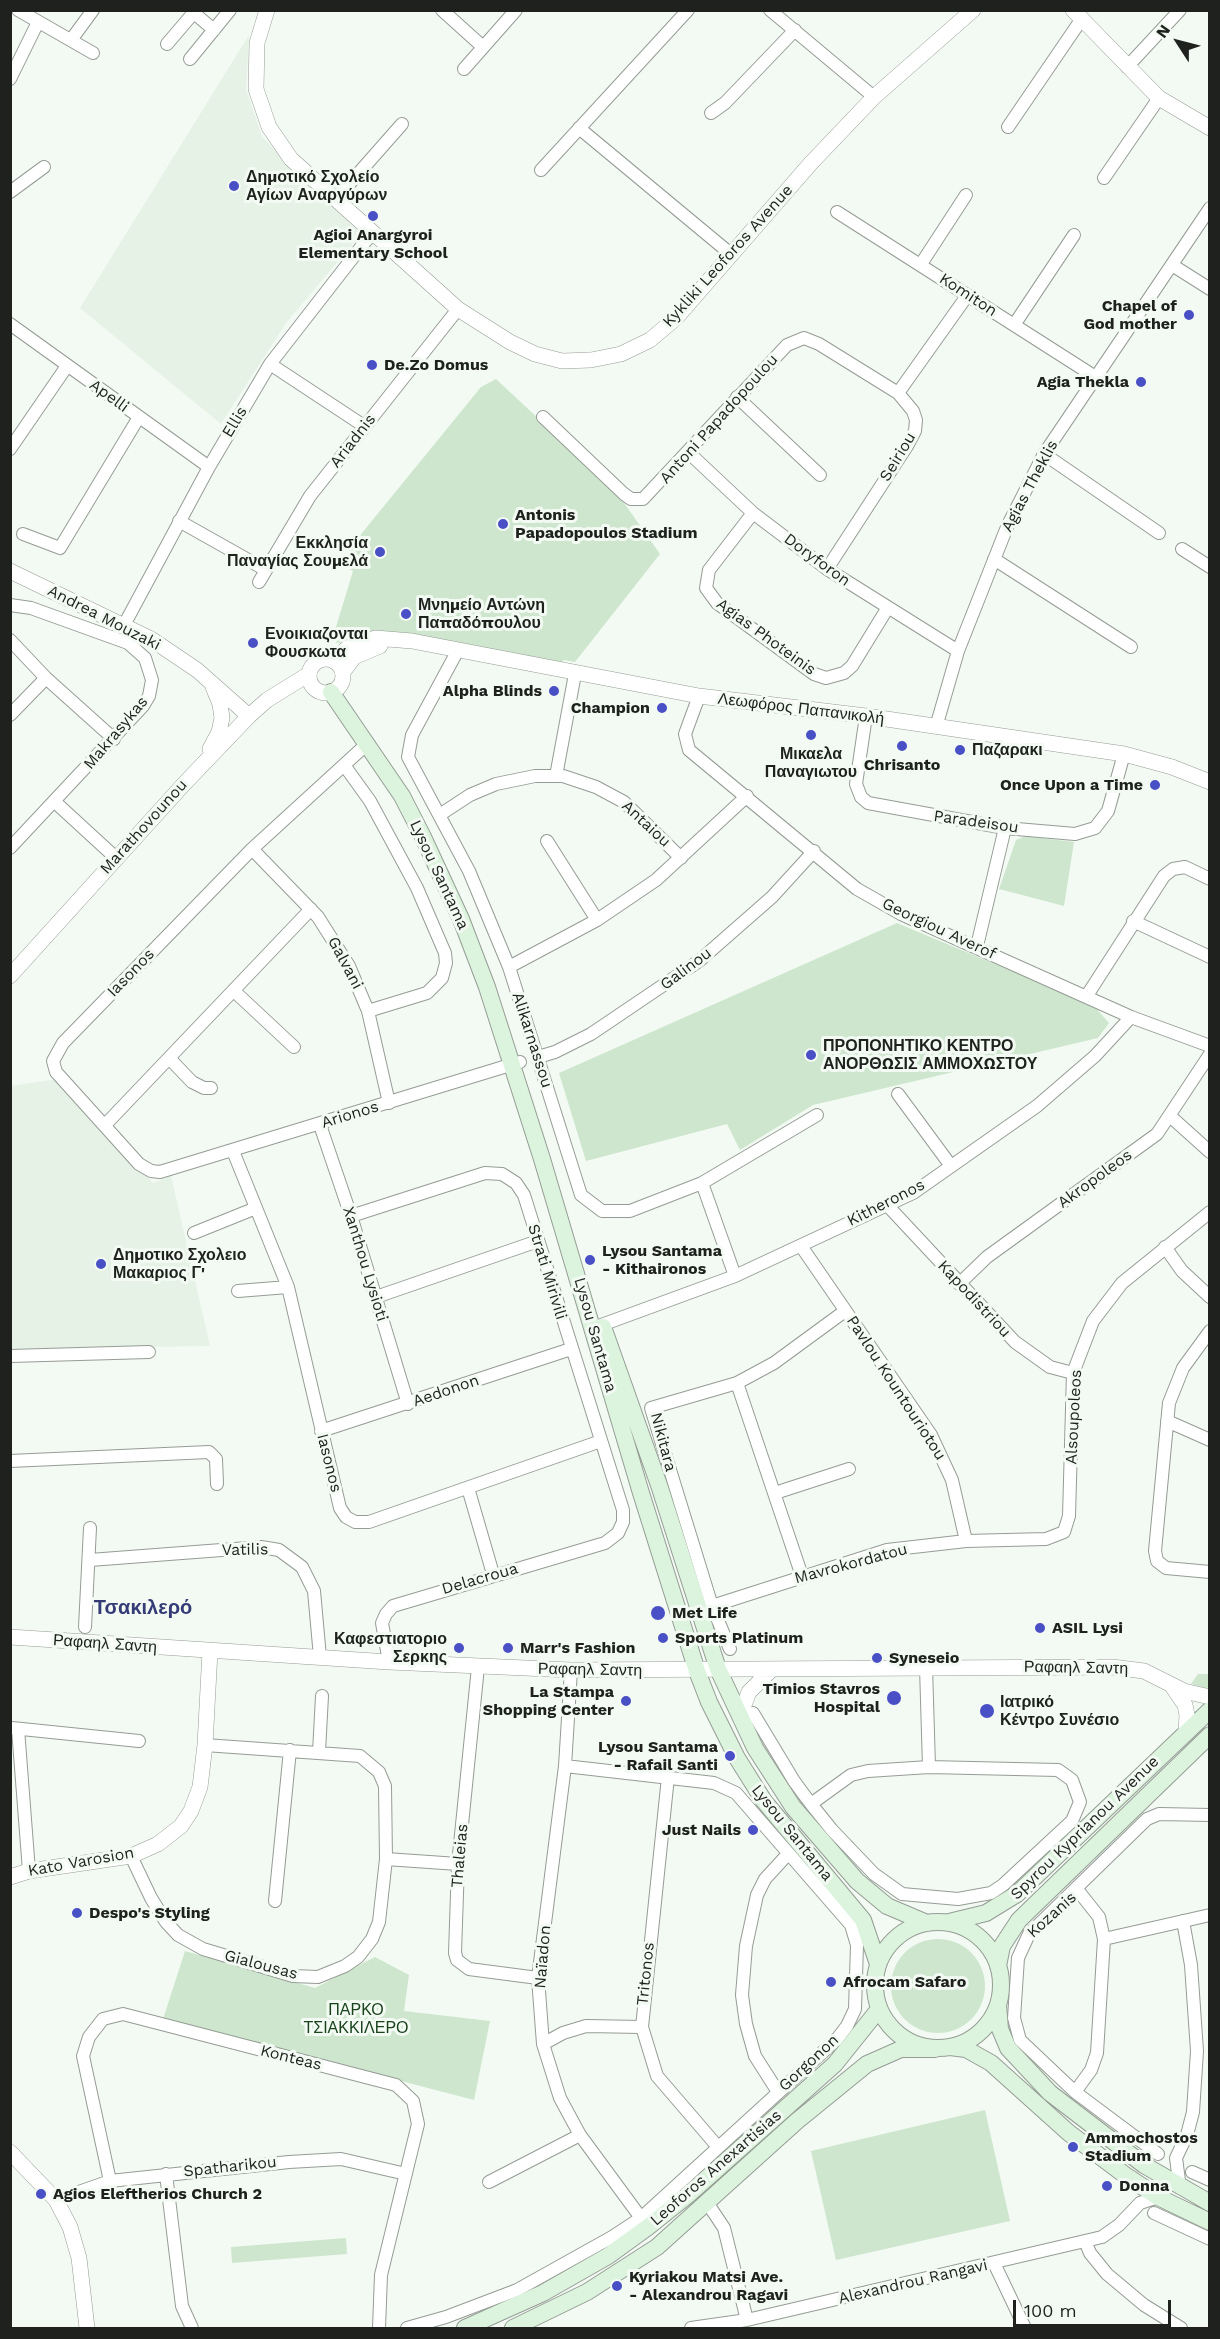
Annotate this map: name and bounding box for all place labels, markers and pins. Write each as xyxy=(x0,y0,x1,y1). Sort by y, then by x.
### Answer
place label: Δημοτικό Σχολείο Αγίων Αναργύρων xyxy=(246,167,387,205)
marker: Δημοτικό Σχολείο Αγίων Αναργύρων xyxy=(227,179,241,193)
marker: Agioi Anargyroi Elementary School xyxy=(366,209,380,223)
place label: Agioi Anargyroi Elementary School xyxy=(298,225,448,263)
place label: Chapel of God mother xyxy=(1083,296,1177,334)
marker: Chapel of God mother xyxy=(1182,308,1196,322)
place label: De.Zo Domus xyxy=(384,355,488,375)
marker: De.Zo Domus xyxy=(365,358,379,372)
place label: Agia Thekla xyxy=(1037,372,1129,392)
marker: Agia Thekla xyxy=(1134,375,1148,389)
place label: Antonis Papadopoulos Stadium xyxy=(515,505,697,543)
marker: Antonis Papadopoulos Stadium xyxy=(496,517,510,531)
place label: Εκκλησία Παναγίας Σουμελά xyxy=(227,533,368,571)
marker: Εκκλησία Παναγίας Σουμελά xyxy=(373,545,387,559)
place label: Μνημείο Αντώνη Παπαδόπουλου xyxy=(418,595,545,633)
marker: Μνημείο Αντώνη Παπαδόπουλου xyxy=(399,607,413,621)
place label: Ενοικιαζονται Φουσκωτα xyxy=(265,624,368,662)
marker: Ενοικιαζονται Φουσκωτα xyxy=(246,636,260,650)
place label: Alpha Blinds xyxy=(443,681,542,701)
marker: Alpha Blinds xyxy=(547,684,561,698)
place label: Champion xyxy=(571,698,650,718)
marker: Champion xyxy=(655,701,669,715)
marker: Μικαελα Παναγιωτου xyxy=(804,728,818,742)
marker: Chrisanto xyxy=(895,739,909,753)
place label: Παζαρακι xyxy=(972,740,1043,760)
marker: Παζαρακι xyxy=(953,743,967,757)
place label: Μικαελα Παναγιωτου xyxy=(765,744,857,782)
place label: Chrisanto xyxy=(864,755,940,775)
place label: Once Upon a Time xyxy=(1000,775,1143,795)
marker: Once Upon a Time xyxy=(1148,778,1162,792)
place label: ΠΡΟΠΟΝΗΤΙΚΟ ΚΕΝΤΡΟ ΑΝΟΡΘΩΣΙΣ ΑΜΜΟΧΩΣΤΟΥ xyxy=(823,1036,1038,1074)
marker: ΠΡΟΠΟΝΗΤΙΚΟ ΚΕΝΤΡΟ ΑΝΟΡΘΩΣΙΣ ΑΜΜΟΧΩΣΤΟΥ xyxy=(804,1048,818,1062)
place label: Lysou Santama - Kithaironos xyxy=(602,1241,722,1279)
place label: Δημοτικο Σχολειο Μακαριος Γ' xyxy=(113,1245,247,1283)
marker: Lysou Santama - Kithaironos xyxy=(583,1253,597,1267)
marker: Δημοτικο Σχολειο Μακαριος Γ' xyxy=(94,1257,108,1271)
place label: Met Life xyxy=(672,1603,737,1623)
marker: Met Life xyxy=(649,1604,667,1622)
place label: ASIL Lysi xyxy=(1052,1618,1123,1638)
marker: ASIL Lysi xyxy=(1033,1621,1047,1635)
place label: Sports Platinum xyxy=(675,1628,803,1648)
place label: Καφεστιατοριο Σερκης xyxy=(334,1629,447,1667)
marker: Sports Platinum xyxy=(656,1631,670,1645)
place label: Marr's Fashion xyxy=(520,1638,636,1658)
marker: Καφεστιατοριο Σερκης xyxy=(452,1641,466,1655)
marker: Marr's Fashion xyxy=(501,1641,515,1655)
place label: Syneseio xyxy=(889,1648,959,1668)
marker: Syneseio xyxy=(870,1651,884,1665)
place label: Timios Stavros Hospital xyxy=(762,1679,880,1717)
place label: La Stampa Shopping Center xyxy=(483,1682,614,1720)
marker: Timios Stavros Hospital xyxy=(885,1689,903,1707)
place label: Ιατρικό Κέντρο Συνέσιο xyxy=(1000,1692,1119,1730)
marker: La Stampa Shopping Center xyxy=(619,1694,633,1708)
marker: Ιατρικό Κέντρο Συνέσιο xyxy=(978,1702,996,1720)
place label: Lysou Santama - Rafail Santi xyxy=(598,1737,718,1775)
marker: Lysou Santama - Rafail Santi xyxy=(723,1749,737,1763)
place label: Just Nails xyxy=(662,1820,741,1840)
marker: Just Nails xyxy=(746,1823,760,1837)
place label: Despo's Styling xyxy=(89,1903,210,1923)
marker: Despo's Styling xyxy=(70,1906,84,1920)
place label: Afrocam Safaro xyxy=(843,1972,966,1992)
marker: Afrocam Safaro xyxy=(824,1975,838,1989)
place label: Ammochostos Stadium xyxy=(1085,2128,1198,2166)
marker: Ammochostos Stadium xyxy=(1066,2140,1080,2154)
place label: Donna xyxy=(1119,2176,1169,2196)
marker: Donna xyxy=(1100,2179,1114,2193)
place label: Agios Eleftherios Church 2 xyxy=(53,2184,262,2204)
marker: Agios Eleftherios Church 2 xyxy=(34,2187,48,2201)
place label: Kyriakou Matsi Ave. - Alexandrou Ragavi xyxy=(629,2267,788,2305)
marker: Kyriakou Matsi Ave. - Alexandrou Ragavi xyxy=(610,2279,624,2293)

